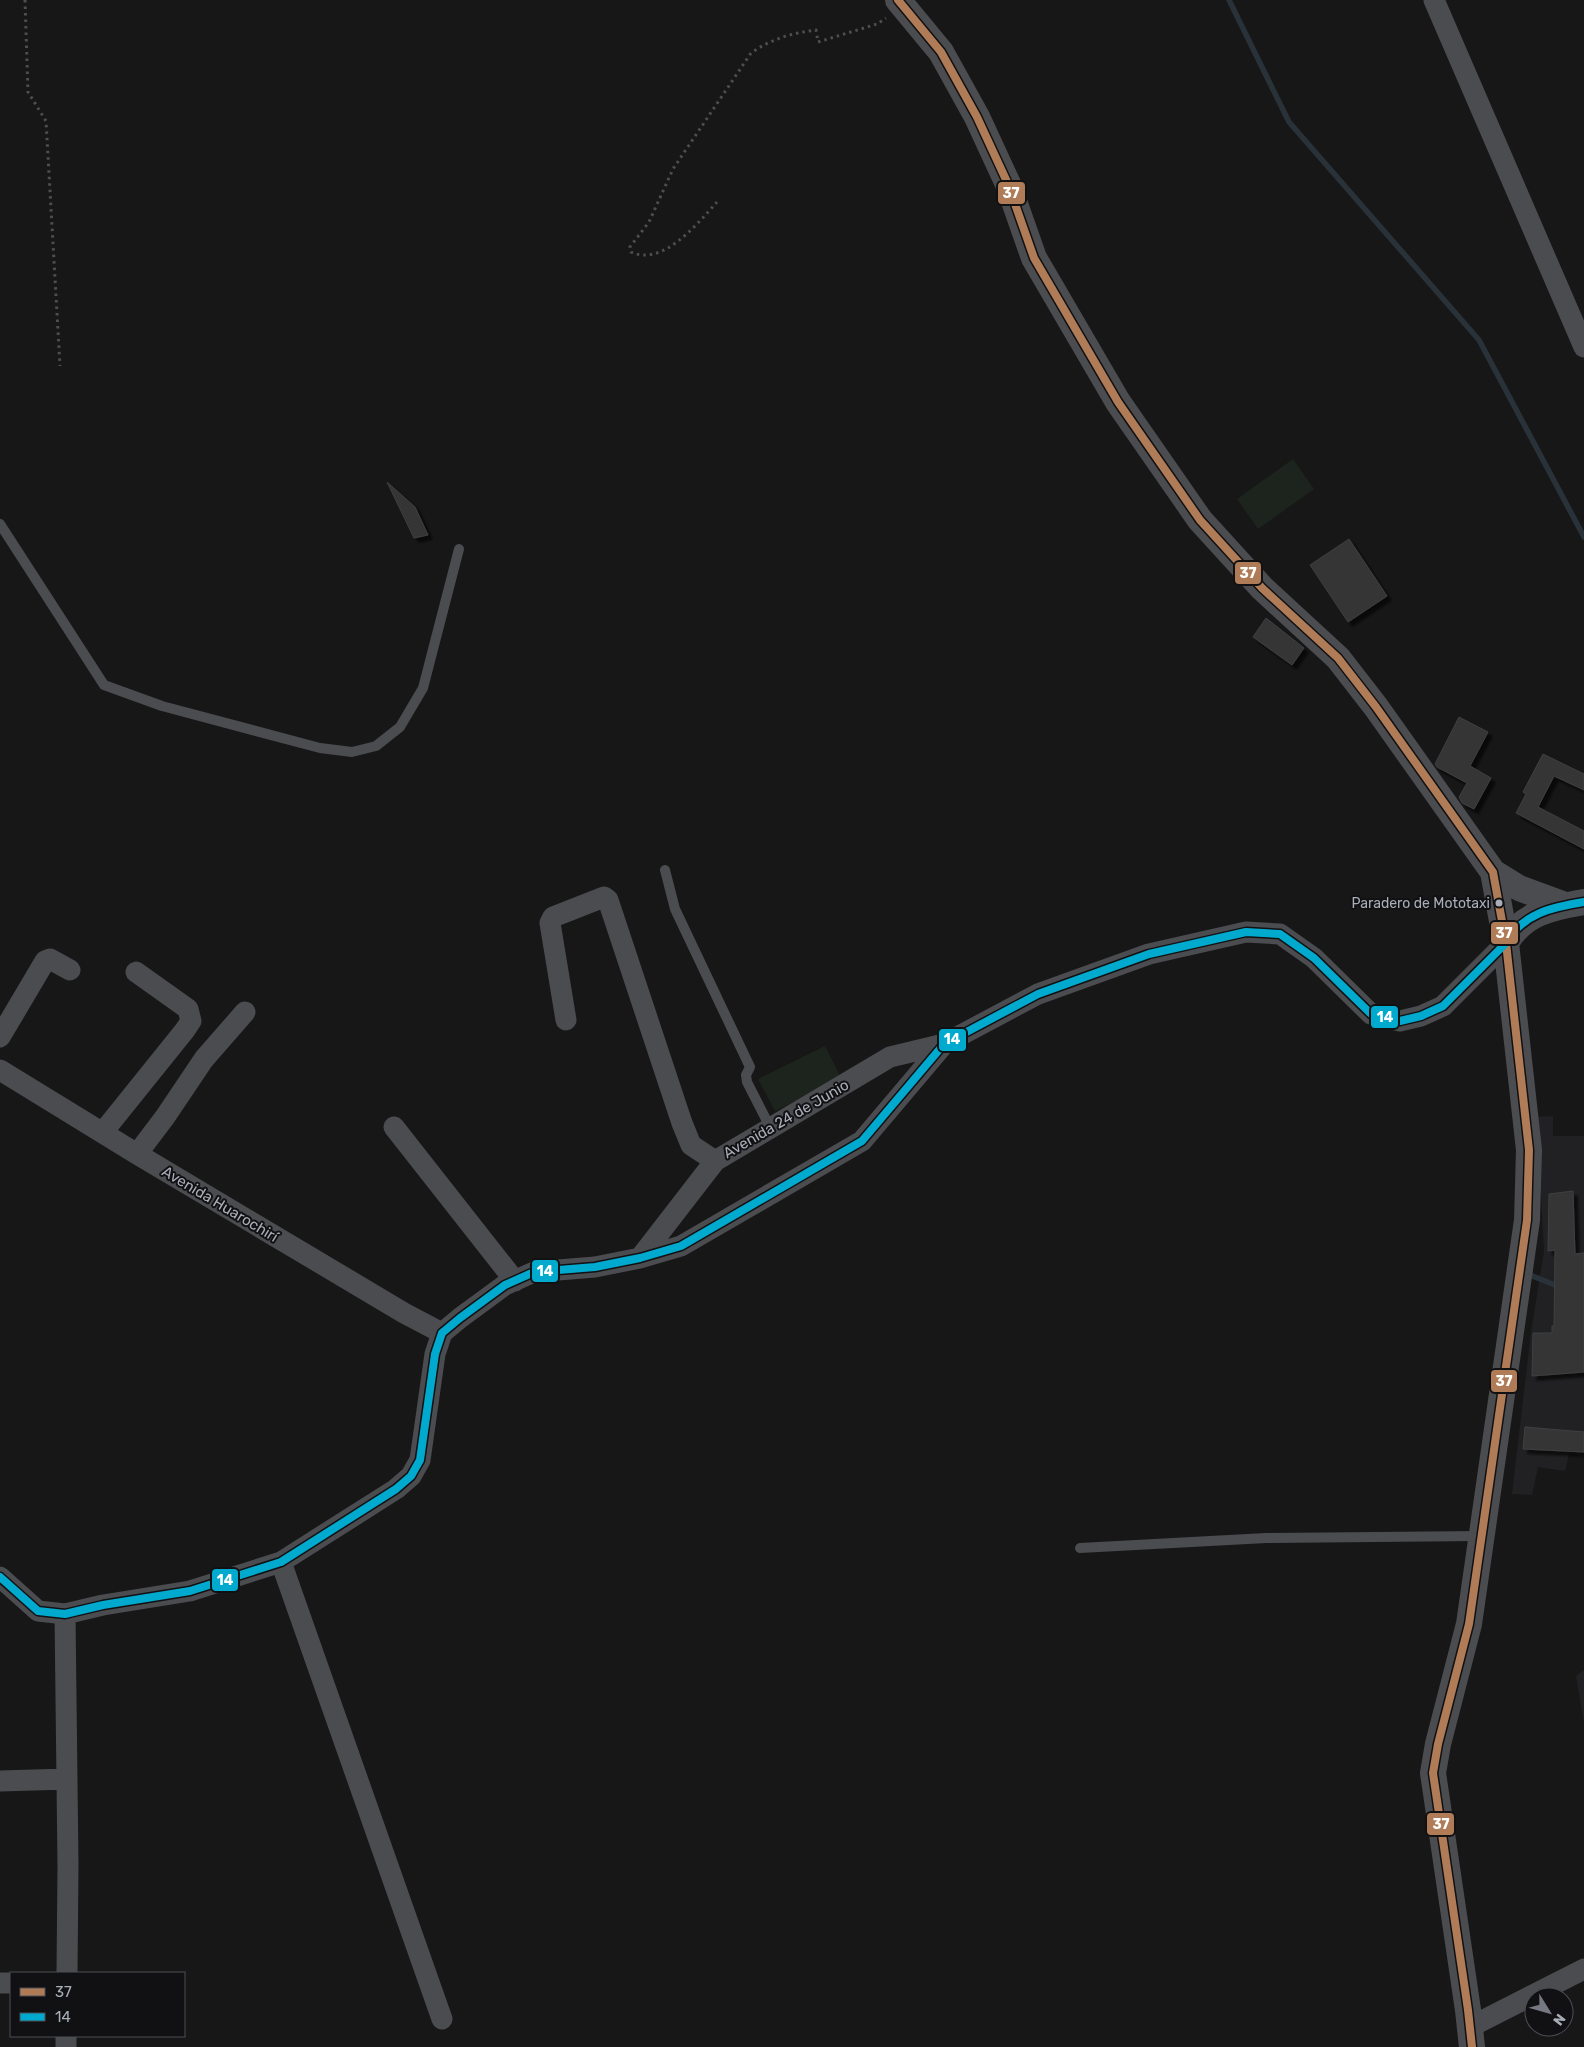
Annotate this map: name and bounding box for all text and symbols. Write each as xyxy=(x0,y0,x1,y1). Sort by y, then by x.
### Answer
line badge: 37 xyxy=(997,181,1026,205)
text: 37 xyxy=(1002,185,1020,202)
line badge: 37 xyxy=(1234,561,1262,585)
text: 37 xyxy=(1239,565,1257,582)
place label: Paradero de Mototaxi xyxy=(1351,895,1490,912)
marker: Paradero de Mototaxi xyxy=(1494,898,1504,908)
line badge: 37 xyxy=(1490,921,1519,945)
text: 37 xyxy=(1495,925,1513,942)
line badge: 14 xyxy=(1370,1005,1399,1029)
text: 14 xyxy=(1377,1009,1394,1026)
line badge: 14 xyxy=(938,1028,967,1052)
text: 14 xyxy=(944,1031,961,1048)
street label: Avenida 24 de Junio xyxy=(720,1076,852,1162)
street label: Avenida Huarochirí xyxy=(159,1162,282,1246)
line badge: 14 xyxy=(531,1259,559,1283)
text: 14 xyxy=(537,1263,554,1280)
line badge: 37 xyxy=(1490,1369,1518,1393)
text: 37 xyxy=(1495,1373,1513,1390)
line badge: 14 xyxy=(211,1568,239,1592)
text: 14 xyxy=(217,1572,234,1589)
line badge: 37 xyxy=(1426,1812,1455,1836)
text: 37 xyxy=(1432,1816,1450,1833)
legend xyxy=(10,1972,185,2037)
text: 37 xyxy=(55,1983,72,2001)
north arrow xyxy=(1524,1987,1574,2037)
text: 14 xyxy=(55,2008,71,2026)
text: N xyxy=(1549,2010,1569,2029)

